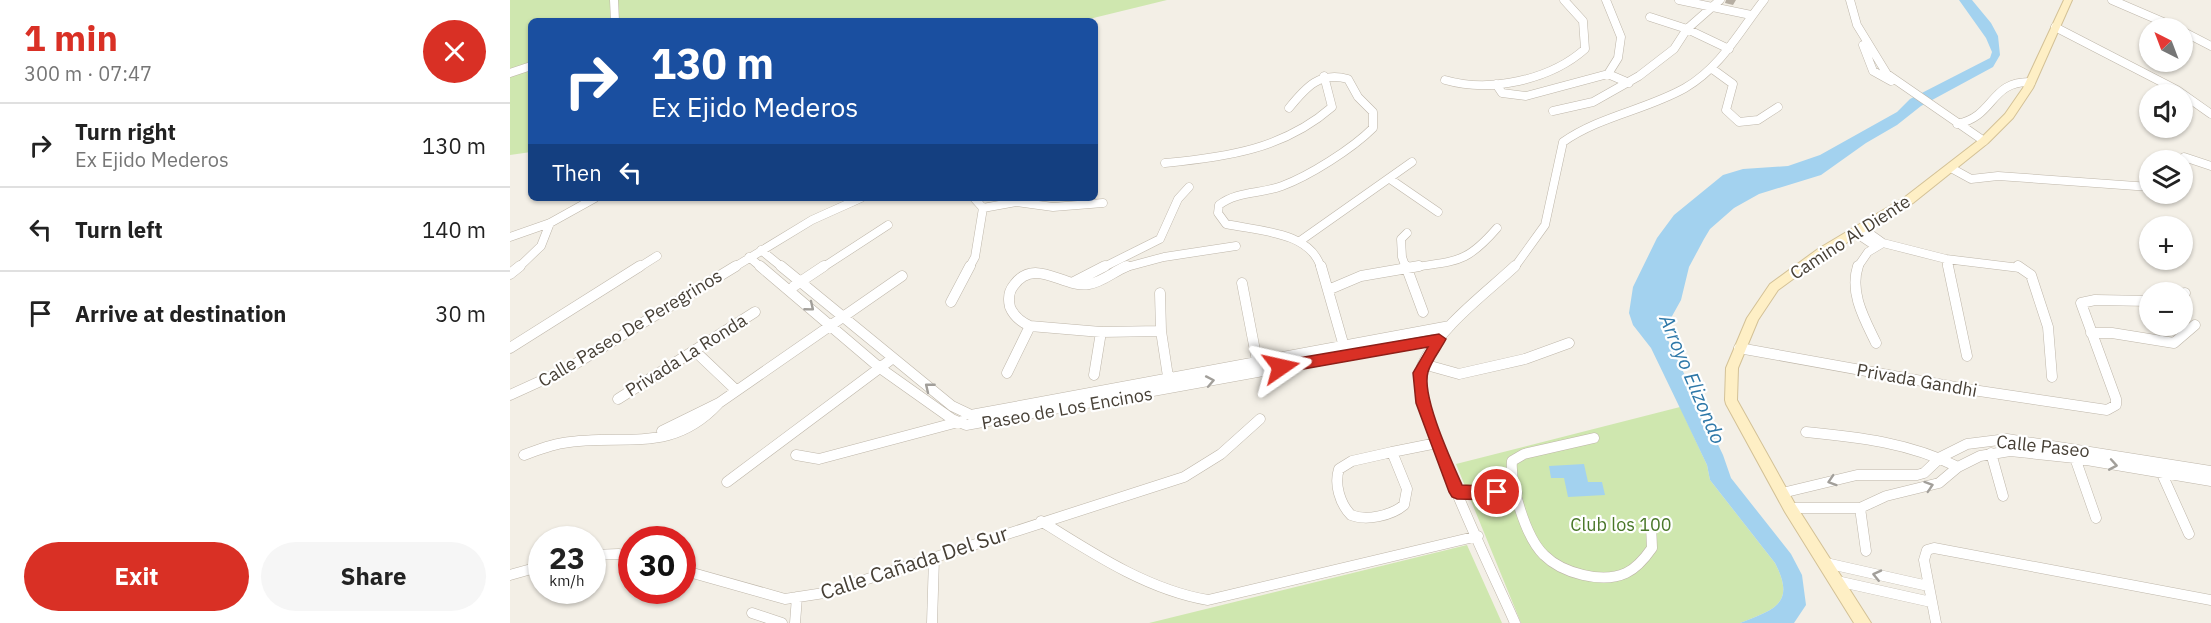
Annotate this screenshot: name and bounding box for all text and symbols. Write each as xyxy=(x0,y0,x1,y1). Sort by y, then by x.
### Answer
text: 1 min xyxy=(24,14,118,61)
north arrow xyxy=(2139,18,2193,72)
map controls xyxy=(2139,18,2193,336)
button: close xyxy=(423,20,486,83)
text: 130 m xyxy=(651,36,774,91)
icon: right xyxy=(552,42,630,120)
text: 300 m · 07:47 xyxy=(24,60,152,87)
button: sound xyxy=(2139,84,2193,138)
text: Ex Ejido Mederos xyxy=(651,89,858,124)
text: Turn right xyxy=(75,117,176,146)
icon: right xyxy=(24,129,57,162)
text: 130 m xyxy=(422,131,486,160)
text: Ex Ejido Mederos xyxy=(75,146,229,173)
button: layers xyxy=(2139,150,2193,204)
icon: left xyxy=(614,156,647,189)
text: Then xyxy=(552,158,602,187)
street label: Camino Al Diente xyxy=(1785,189,1915,285)
icon: left xyxy=(24,213,57,246)
text: Turn left xyxy=(75,215,163,244)
text: 140 m xyxy=(422,215,486,244)
button: + xyxy=(2139,216,2193,270)
street label: Calle Paseo De Peregrinos xyxy=(534,264,726,392)
button: − xyxy=(2139,282,2193,336)
icon: arrive xyxy=(24,297,57,330)
text: Arrive at destination xyxy=(75,299,286,328)
text: 30 m xyxy=(435,299,486,328)
one-way arrow xyxy=(803,300,814,311)
street label: Privada La Ronda xyxy=(621,308,751,402)
water label: Arroyo Elizondo xyxy=(1653,309,1732,448)
position arrow xyxy=(1249,335,1313,399)
street label: Privada Gandhi xyxy=(1855,358,1979,402)
one-way arrow xyxy=(1204,375,1214,388)
street label: Paseo de Los Encinos xyxy=(980,382,1154,434)
one-way arrow xyxy=(925,384,936,395)
street label: Calle Paseo xyxy=(1995,430,2091,462)
one-way arrow xyxy=(2108,458,2118,471)
pin xyxy=(1471,466,1522,517)
one-way arrow xyxy=(1827,474,1838,486)
icon: arrive xyxy=(1480,475,1513,508)
one-way arrow xyxy=(1923,481,1934,493)
park label: Club los 100 xyxy=(1570,513,1672,536)
street label: Calle Cañada Del Sur xyxy=(816,518,1012,606)
speed limit sign: 30 xyxy=(618,526,696,604)
text: 23 xyxy=(549,538,585,577)
button: Exit xyxy=(24,542,249,611)
button: Share xyxy=(261,542,486,611)
one-way arrow xyxy=(1872,569,1882,582)
text: km/h xyxy=(549,571,585,590)

